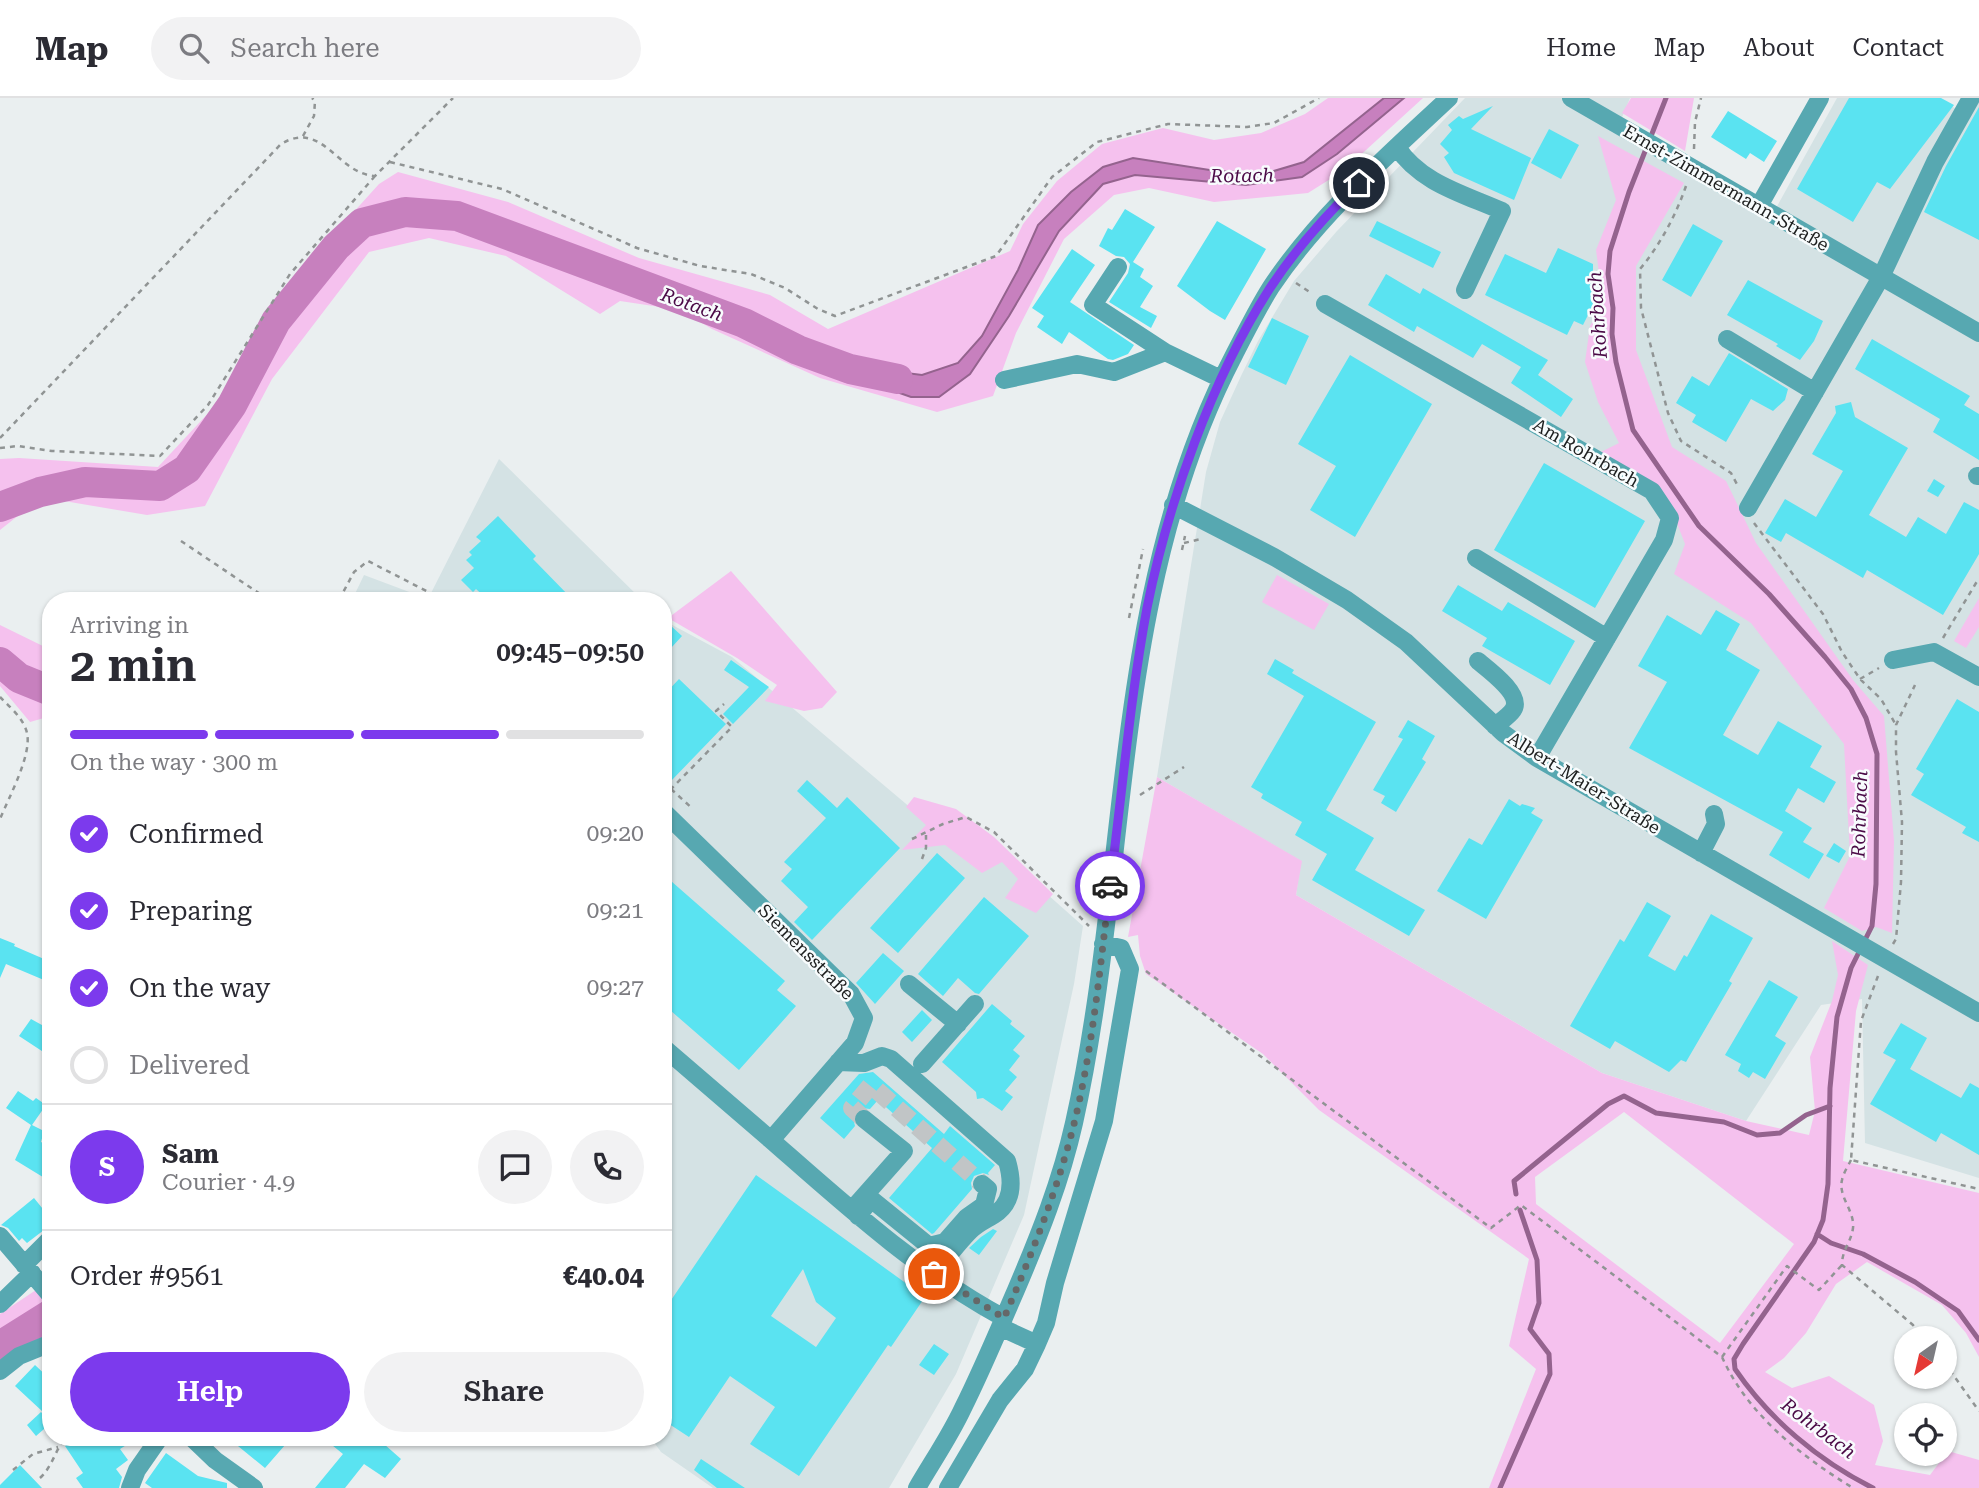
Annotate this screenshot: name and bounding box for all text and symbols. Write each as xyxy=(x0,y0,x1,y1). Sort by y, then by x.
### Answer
search box xyxy=(151,17,641,80)
text: Map xyxy=(35,29,109,68)
icon: search xyxy=(175,29,213,67)
text: Search here xyxy=(231,33,380,63)
text: Home xyxy=(1546,34,1616,62)
text: Map xyxy=(1654,34,1705,62)
text: About xyxy=(1743,34,1814,62)
text: Contact xyxy=(1852,34,1944,62)
street label: Ernst-Zimmermann-Straße xyxy=(1620,120,1833,255)
pin xyxy=(1329,153,1389,213)
water label: Rotach xyxy=(1209,163,1274,188)
icon: home xyxy=(1340,164,1378,202)
water label: Rohrbach xyxy=(1583,271,1612,360)
water label: Rotach xyxy=(657,282,726,326)
street label: Am Rohrbach xyxy=(1530,414,1643,491)
text: Arriving in xyxy=(70,612,189,639)
text: 09:45–09:50 xyxy=(496,637,644,667)
text: 2 min xyxy=(70,638,197,692)
street label: Albert-Maier-Straße xyxy=(1504,727,1665,838)
text: On the way · 300 m xyxy=(70,749,278,776)
water label: Rohrbach xyxy=(1846,770,1873,859)
icon: check xyxy=(70,815,108,853)
text: Confirmed xyxy=(129,819,264,849)
text: 09:20 xyxy=(587,820,644,847)
courier xyxy=(1075,851,1145,921)
icon: car xyxy=(1091,867,1129,905)
icon: check xyxy=(70,892,108,930)
text: Preparing xyxy=(129,896,252,926)
text: 09:21 xyxy=(587,897,644,924)
street label: Siemensstraße xyxy=(754,899,859,1004)
icon: check xyxy=(70,969,108,1007)
text: On the way xyxy=(129,973,270,1003)
text: 09:27 xyxy=(587,974,644,1001)
text: Delivered xyxy=(129,1050,250,1080)
button: chat xyxy=(478,1130,552,1204)
button: phone xyxy=(570,1130,644,1204)
text: Sam xyxy=(162,1139,219,1169)
text: S xyxy=(99,1152,115,1182)
text: Courier · 4.9 xyxy=(162,1169,295,1196)
pin xyxy=(904,1244,964,1304)
icon: bag xyxy=(915,1255,953,1293)
text: Order #9561 xyxy=(70,1261,224,1291)
text: €40.04 xyxy=(563,1261,644,1291)
north arrow xyxy=(1894,1326,1956,1390)
map controls xyxy=(1894,1326,1957,1466)
button: Help xyxy=(70,1352,350,1432)
button: Share xyxy=(364,1352,644,1432)
water label: Rohrbach xyxy=(1776,1392,1860,1464)
button: locate xyxy=(1894,1403,1957,1466)

